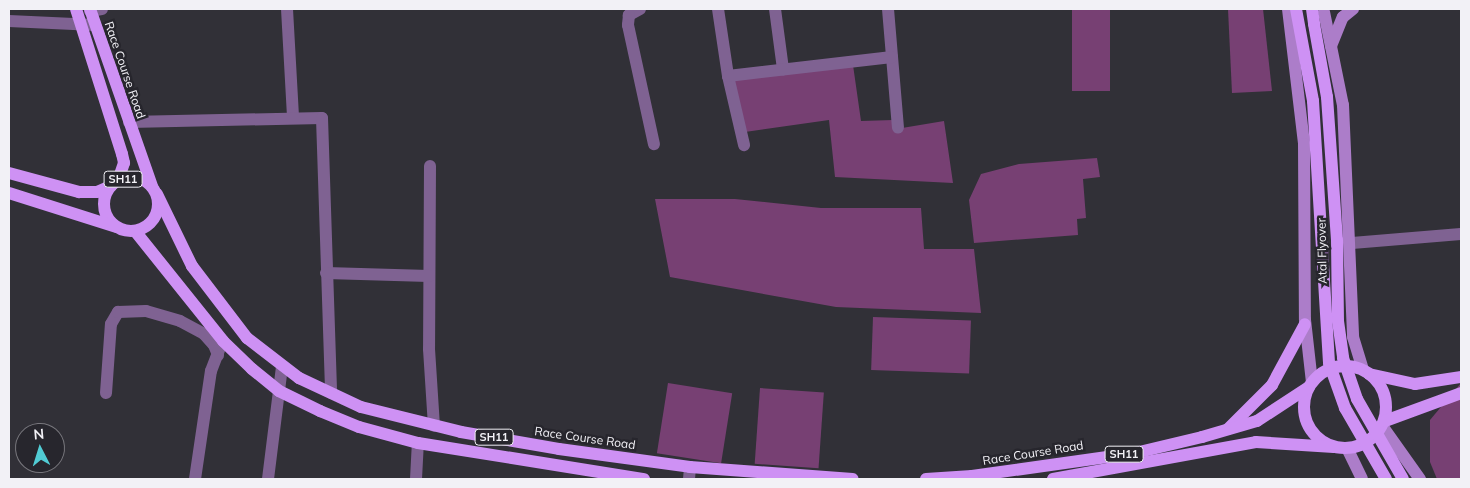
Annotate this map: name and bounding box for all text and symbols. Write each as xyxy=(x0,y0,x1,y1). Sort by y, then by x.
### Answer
street label: Race Course Road xyxy=(102,20,148,120)
road number: SH11 xyxy=(103,170,143,188)
street label: Atal Flyover xyxy=(1314,218,1330,284)
north arrow xyxy=(15,423,65,473)
street label: Race Course Road xyxy=(534,424,636,452)
text: N xyxy=(33,425,45,443)
road number: SH11 xyxy=(474,428,514,446)
street label: Race Course Road xyxy=(982,438,1084,468)
road number: SH11 xyxy=(1104,446,1144,462)

